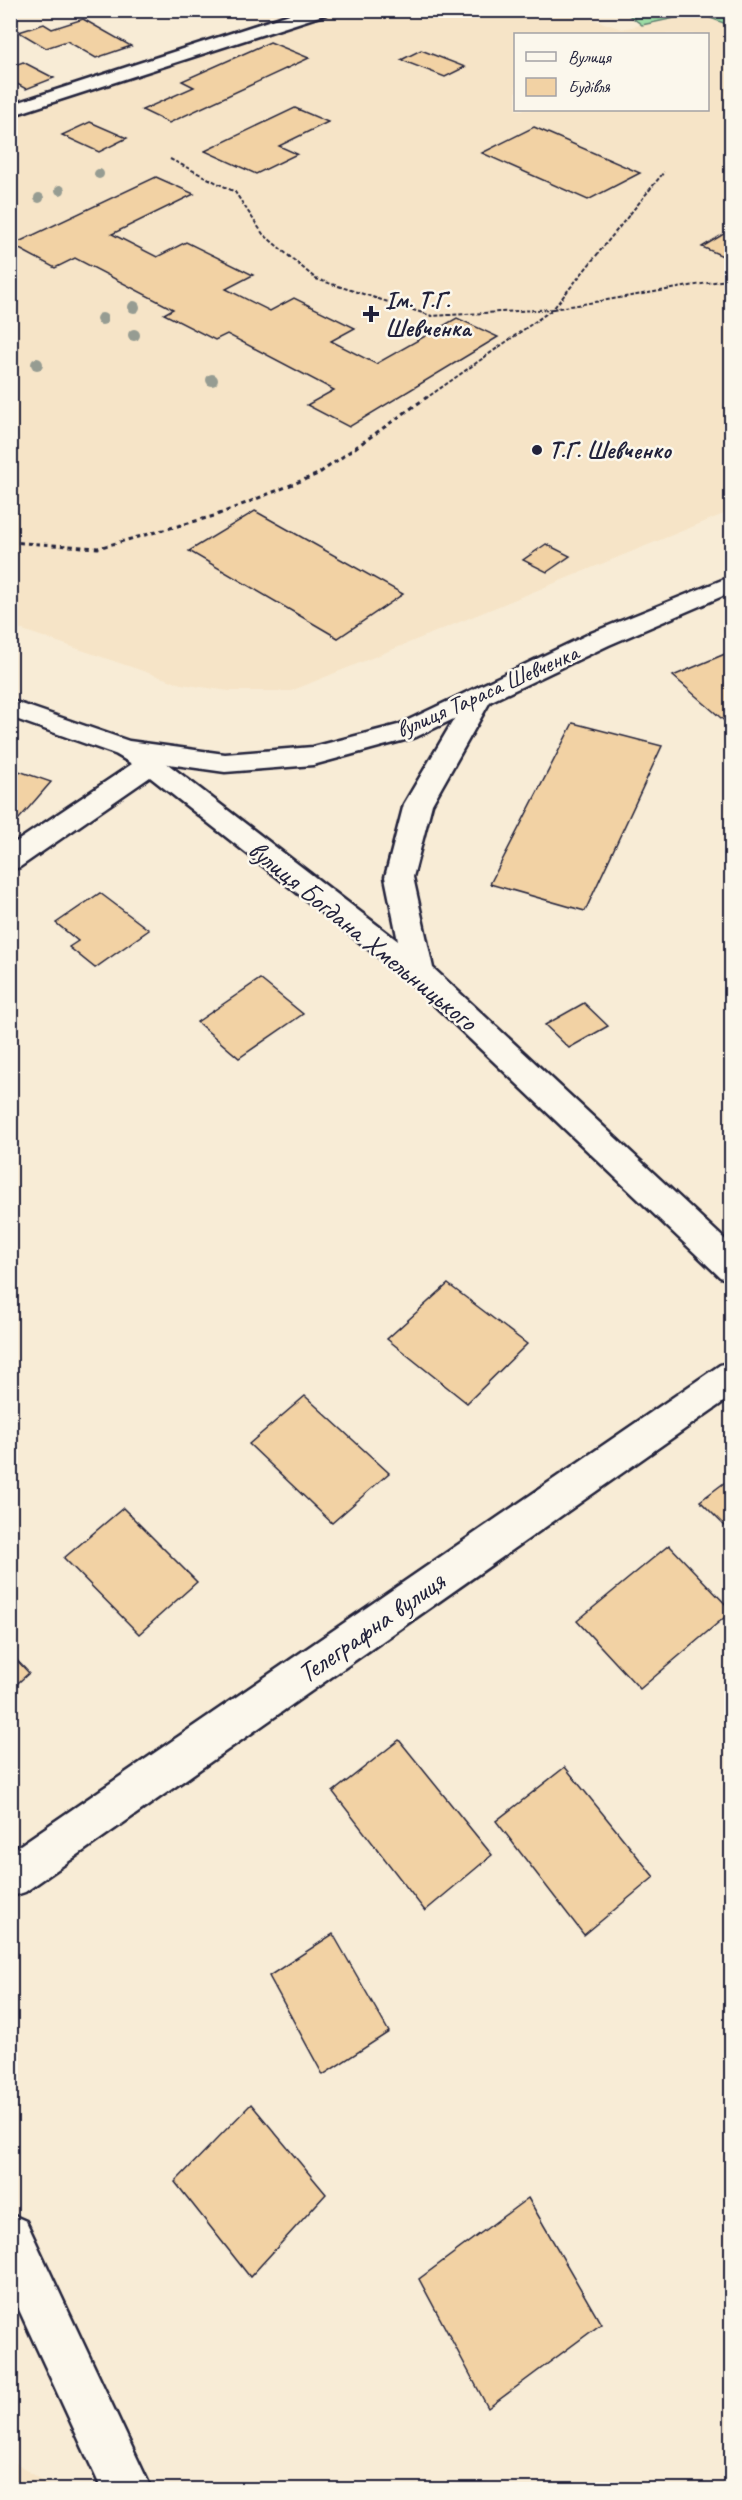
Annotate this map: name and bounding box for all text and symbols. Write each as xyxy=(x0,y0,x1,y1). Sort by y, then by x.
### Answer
legend xyxy=(514,33,709,111)
text: Вулиця xyxy=(568,46,612,68)
text: Будівля xyxy=(568,76,611,98)
place label: Ім. Т.Г. Шевченка xyxy=(385,285,473,343)
marker: Ім. Т.Г. Шевченка xyxy=(362,305,380,323)
place label: Т.Г. Шевченко xyxy=(549,435,673,465)
marker: Т.Г. Шевченко xyxy=(530,443,544,457)
street label: вулиця Тараса Шевченка xyxy=(391,636,585,745)
street label: вулиця Богдана Хмельницького xyxy=(241,832,486,1039)
street label: Телеграфна вулиця xyxy=(291,1563,452,1691)

